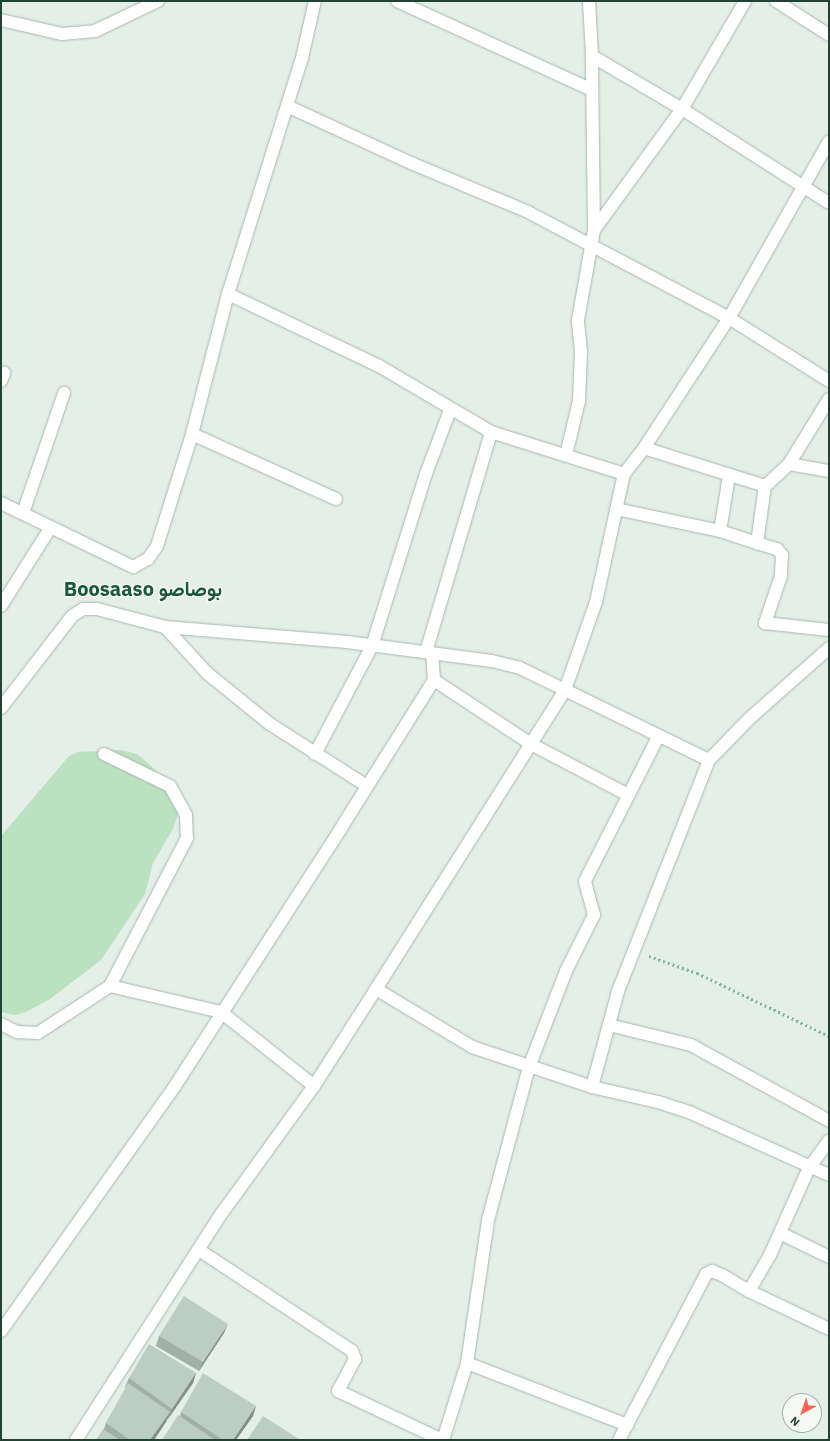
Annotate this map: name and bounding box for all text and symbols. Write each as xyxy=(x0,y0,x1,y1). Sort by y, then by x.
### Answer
district label: Boosaaso بوصاصو xyxy=(64,576,222,600)
north arrow xyxy=(782,1393,822,1433)
text: N xyxy=(787,1414,802,1429)

